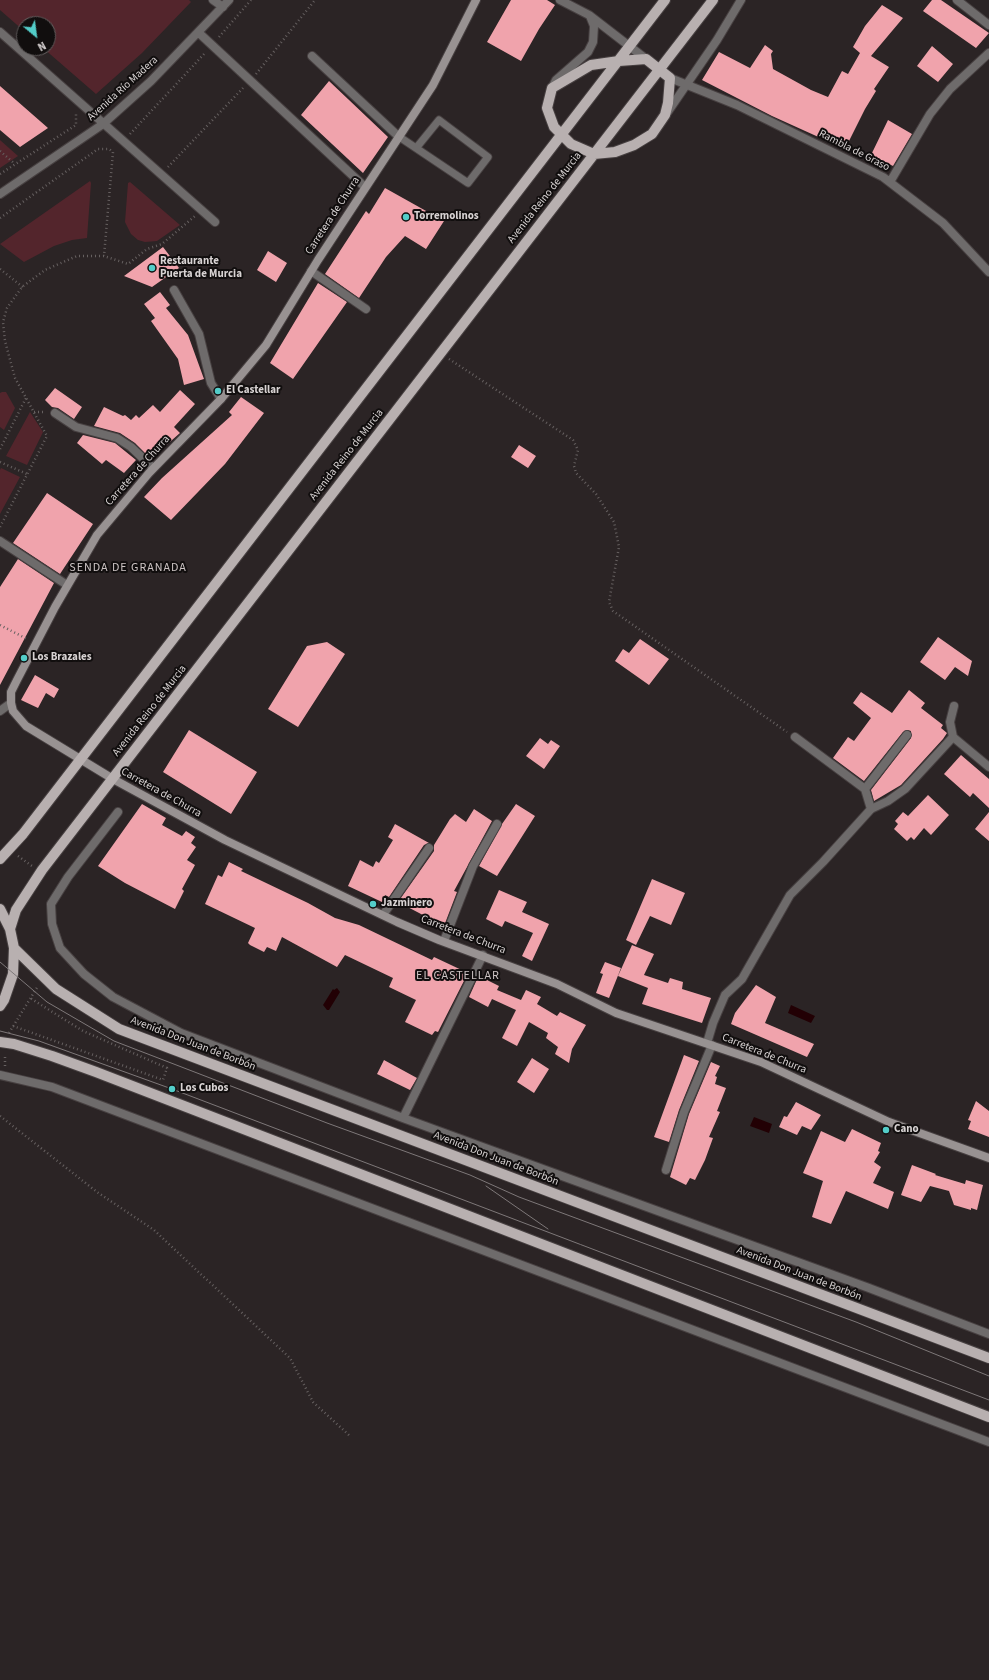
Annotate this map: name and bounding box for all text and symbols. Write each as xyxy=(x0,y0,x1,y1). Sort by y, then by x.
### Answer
north arrow xyxy=(16,16,56,56)
text: N xyxy=(35,38,48,54)
street label: Avenida Río Madera xyxy=(85,54,161,124)
street label: Rambla de Graso xyxy=(816,127,892,175)
street label: Avenida Reino de Murcia xyxy=(505,150,585,246)
street label: Carretera de Churra xyxy=(303,175,363,257)
place label: Torremolinos xyxy=(414,210,479,224)
marker: Torremolinos xyxy=(401,212,411,222)
place label: Restaurante Puerta de Murcia xyxy=(160,255,242,281)
marker: Restaurante Puerta de Murcia xyxy=(147,263,157,273)
place label: El Castellar xyxy=(226,384,280,398)
marker: El Castellar xyxy=(213,386,223,396)
street label: Avenida Reino de Murcia xyxy=(307,407,387,503)
street label: Carretera de Churra xyxy=(103,433,173,509)
district label: SENDA DE GRANADA xyxy=(69,561,187,575)
place label: Los Brazales xyxy=(32,651,92,665)
marker: Los Brazales xyxy=(19,653,29,663)
street label: Avenida Reino de Murcia xyxy=(110,663,190,759)
street label: Carretera de Churra xyxy=(118,765,204,821)
place label: Jazminero xyxy=(381,897,432,911)
marker: Jazminero xyxy=(368,899,378,909)
street label: Carretera de Churra xyxy=(419,913,507,957)
district label: EL CASTELLAR xyxy=(416,969,500,983)
street label: Avenida Don Juan de Borbón xyxy=(129,1014,257,1074)
street label: Carretera de Churra xyxy=(720,1031,808,1077)
place label: Los Cubos xyxy=(180,1082,228,1096)
marker: Los Cubos xyxy=(167,1084,177,1094)
place label: Cano xyxy=(894,1123,919,1137)
marker: Cano xyxy=(881,1125,891,1135)
street label: Avenida Don Juan de Borbón xyxy=(432,1129,560,1189)
street label: Avenida Don Juan de Borbón xyxy=(735,1244,863,1304)

